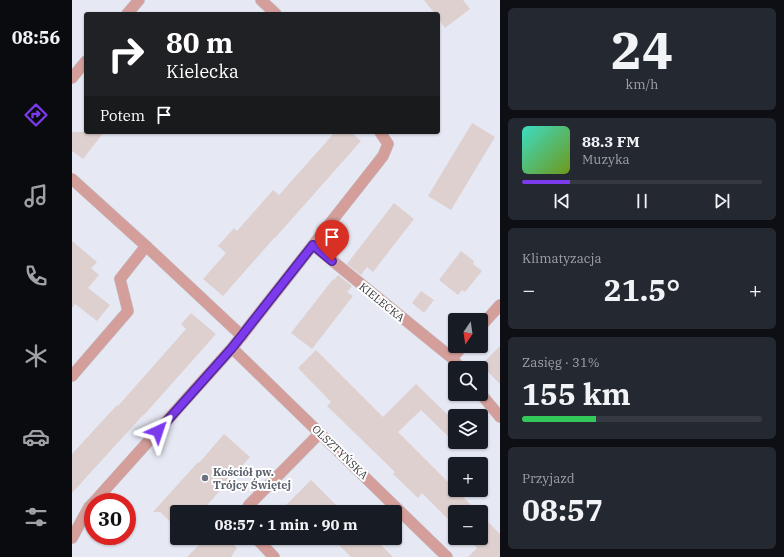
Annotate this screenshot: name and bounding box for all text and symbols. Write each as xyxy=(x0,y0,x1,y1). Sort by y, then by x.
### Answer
text: 24 xyxy=(611,16,673,83)
text: 80 m xyxy=(166,24,233,61)
text: 08:56 xyxy=(12,26,60,49)
icon: right xyxy=(100,28,152,80)
text: Kielecka xyxy=(166,60,239,83)
text: km/h xyxy=(626,76,658,93)
icon: directions xyxy=(22,101,50,129)
icon: arrive xyxy=(153,104,175,126)
text: Potem xyxy=(100,106,145,125)
text: 88.3 FM xyxy=(582,132,640,151)
text: Muzyka xyxy=(582,151,630,168)
icon: music xyxy=(22,182,50,210)
icon: previous xyxy=(551,190,573,212)
icon: pause xyxy=(631,190,653,212)
icon: next xyxy=(711,190,733,212)
pin xyxy=(315,220,349,261)
icon: arrive xyxy=(321,226,343,248)
text: Klimatyzacja xyxy=(522,250,602,267)
icon: phone xyxy=(22,262,50,290)
text: 21.5° xyxy=(604,270,680,309)
text: − xyxy=(522,275,535,304)
text: + xyxy=(749,275,762,304)
street label: KIELECKA xyxy=(356,279,408,325)
north arrow xyxy=(448,313,488,353)
map controls xyxy=(448,313,488,545)
icon: climate xyxy=(22,342,50,370)
text: Zasięg · 31% xyxy=(522,354,600,371)
button: search xyxy=(448,361,488,401)
text: 155 km xyxy=(522,374,631,413)
button: layers xyxy=(448,409,488,449)
position arrow xyxy=(137,410,179,452)
street label: OLSZTYŃSKA xyxy=(309,422,371,483)
icon: car xyxy=(22,423,50,451)
button: + xyxy=(448,457,488,497)
place label: Kościół pw. Trójcy Świętej xyxy=(213,465,291,492)
text: Przyjazd xyxy=(522,470,575,487)
marker: Kościół pw. Trójcy Świętej xyxy=(200,473,210,483)
text: 08:57 xyxy=(522,490,603,529)
speed limit sign: 30 xyxy=(84,493,136,545)
icon: filters xyxy=(22,503,50,531)
button: − xyxy=(448,505,488,545)
text: 08:57 · 1 min · 90 m xyxy=(214,515,358,534)

